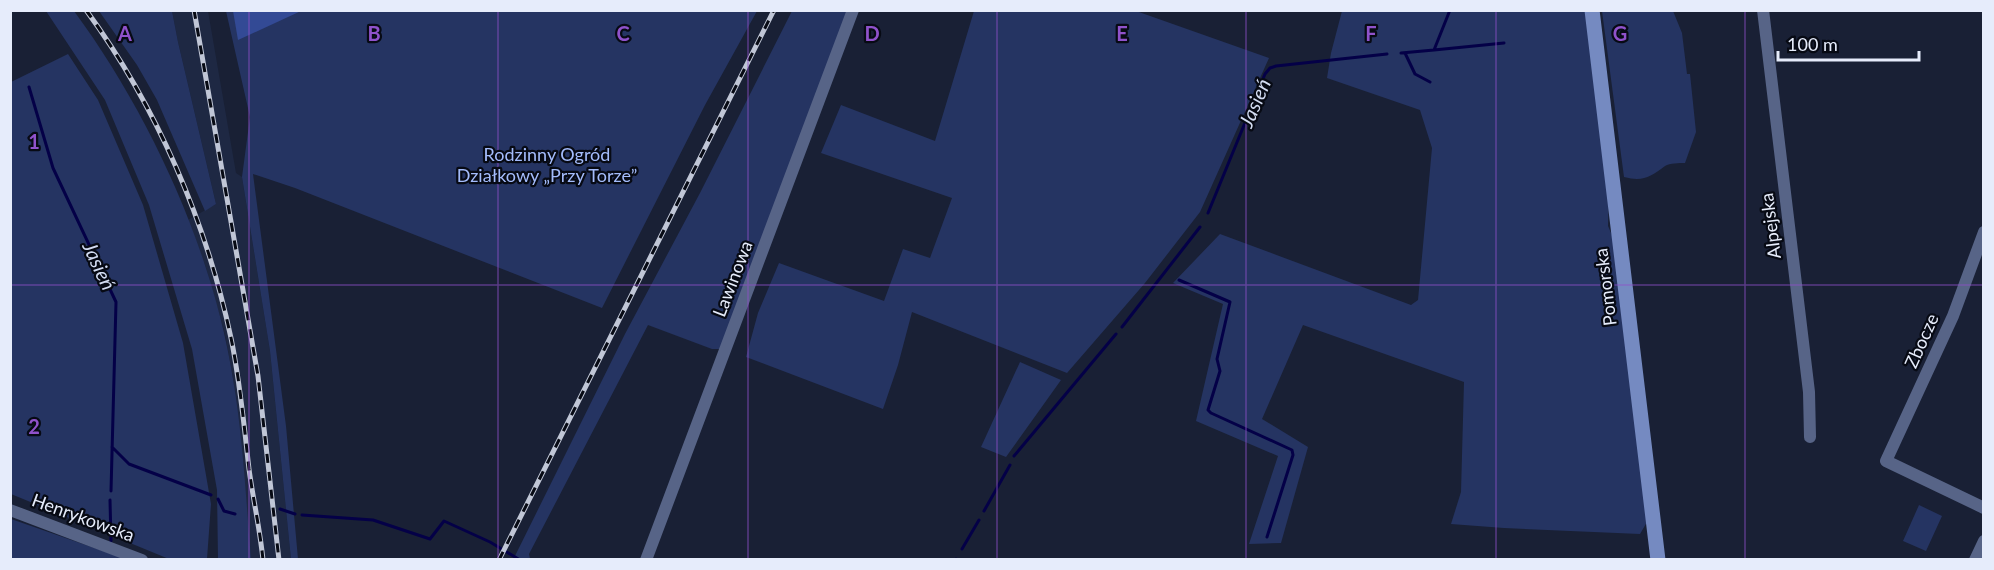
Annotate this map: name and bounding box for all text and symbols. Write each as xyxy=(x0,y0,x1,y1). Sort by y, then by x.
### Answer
text: A xyxy=(117,21,132,45)
text: B xyxy=(367,21,381,45)
text: C xyxy=(616,21,630,45)
text: D xyxy=(864,21,880,45)
text: E xyxy=(1116,21,1128,45)
text: F xyxy=(1365,21,1377,45)
text: G xyxy=(1613,21,1627,45)
scale bar xyxy=(1778,24,1919,62)
text: 100 m xyxy=(1787,33,1838,55)
water label: Jasień xyxy=(1233,75,1275,132)
text: 1 xyxy=(28,129,40,153)
park label: Rodzinny Ogród Działkowy „Przy Torze” xyxy=(457,143,637,186)
street label: Alpejska xyxy=(1755,192,1785,260)
water label: Jasień xyxy=(78,237,121,294)
street label: Lawinowa xyxy=(708,238,757,320)
street label: Pomorska xyxy=(1589,247,1621,327)
street label: Zbocze xyxy=(1899,310,1943,371)
text: 2 xyxy=(28,414,40,438)
street label: Henrykowska xyxy=(29,488,138,546)

